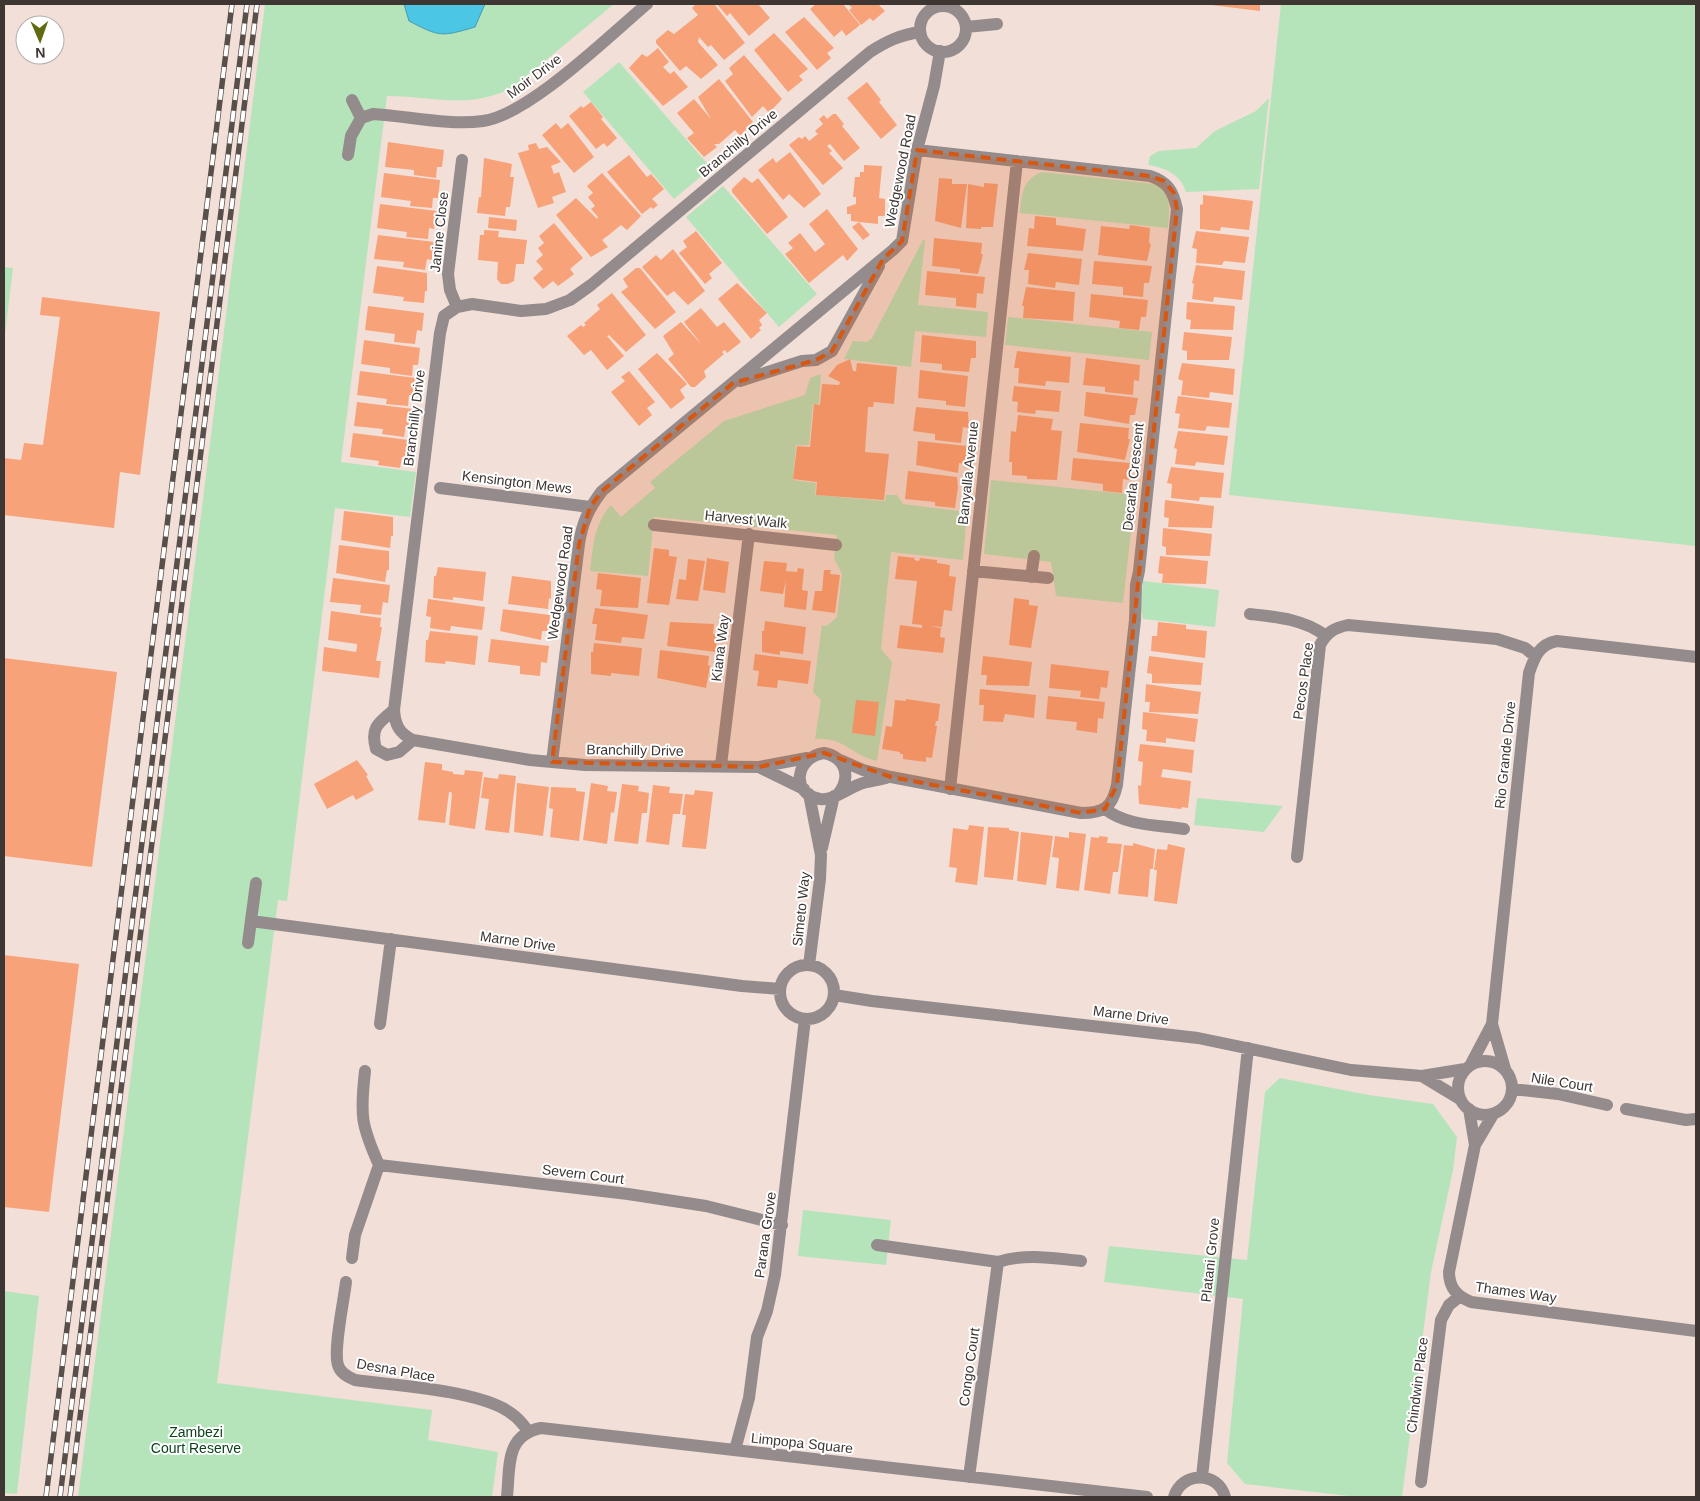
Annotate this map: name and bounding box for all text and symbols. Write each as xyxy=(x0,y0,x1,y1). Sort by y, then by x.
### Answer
north arrow xyxy=(15,15,65,65)
text: N xyxy=(35,45,46,61)
street label: Moir Drive xyxy=(504,50,564,102)
street label: Branchilly Drive xyxy=(696,105,781,180)
street label: Wedgewood Road xyxy=(881,113,919,229)
street label: Janine Close xyxy=(427,191,451,273)
street label: Branchilly Drive xyxy=(400,369,428,467)
street label: Banyalla Avenue xyxy=(955,420,981,526)
street label: Decarla Crescent xyxy=(1119,422,1147,532)
street label: Kensington Mews xyxy=(461,467,573,497)
street label: Harvest Walk xyxy=(704,507,789,531)
street label: Wedgewood Road xyxy=(544,525,576,641)
street label: Kiana Way xyxy=(708,614,732,682)
street label: Pecos Place xyxy=(1290,641,1316,721)
street label: Rio Grande Drive xyxy=(1491,700,1519,810)
street label: Branchilly Drive xyxy=(586,741,684,759)
street label: Simeto Way xyxy=(789,871,813,947)
street label: Marne Drive xyxy=(479,928,557,954)
street label: Marne Drive xyxy=(1092,1002,1170,1028)
street label: Nile Court xyxy=(1530,1069,1594,1095)
street label: Severn Court xyxy=(541,1161,625,1187)
street label: Parana Grove xyxy=(751,1191,779,1279)
street label: Platani Grove xyxy=(1198,1217,1222,1303)
street label: Thames Way xyxy=(1474,1278,1558,1306)
street label: Congo Court xyxy=(956,1326,982,1407)
street label: Chindwin Place xyxy=(1403,1336,1431,1434)
street label: Desna Place xyxy=(356,1355,437,1385)
park label: Zambezi Court Reserve xyxy=(151,1424,241,1456)
street label: Limpopa Square xyxy=(750,1430,854,1456)

